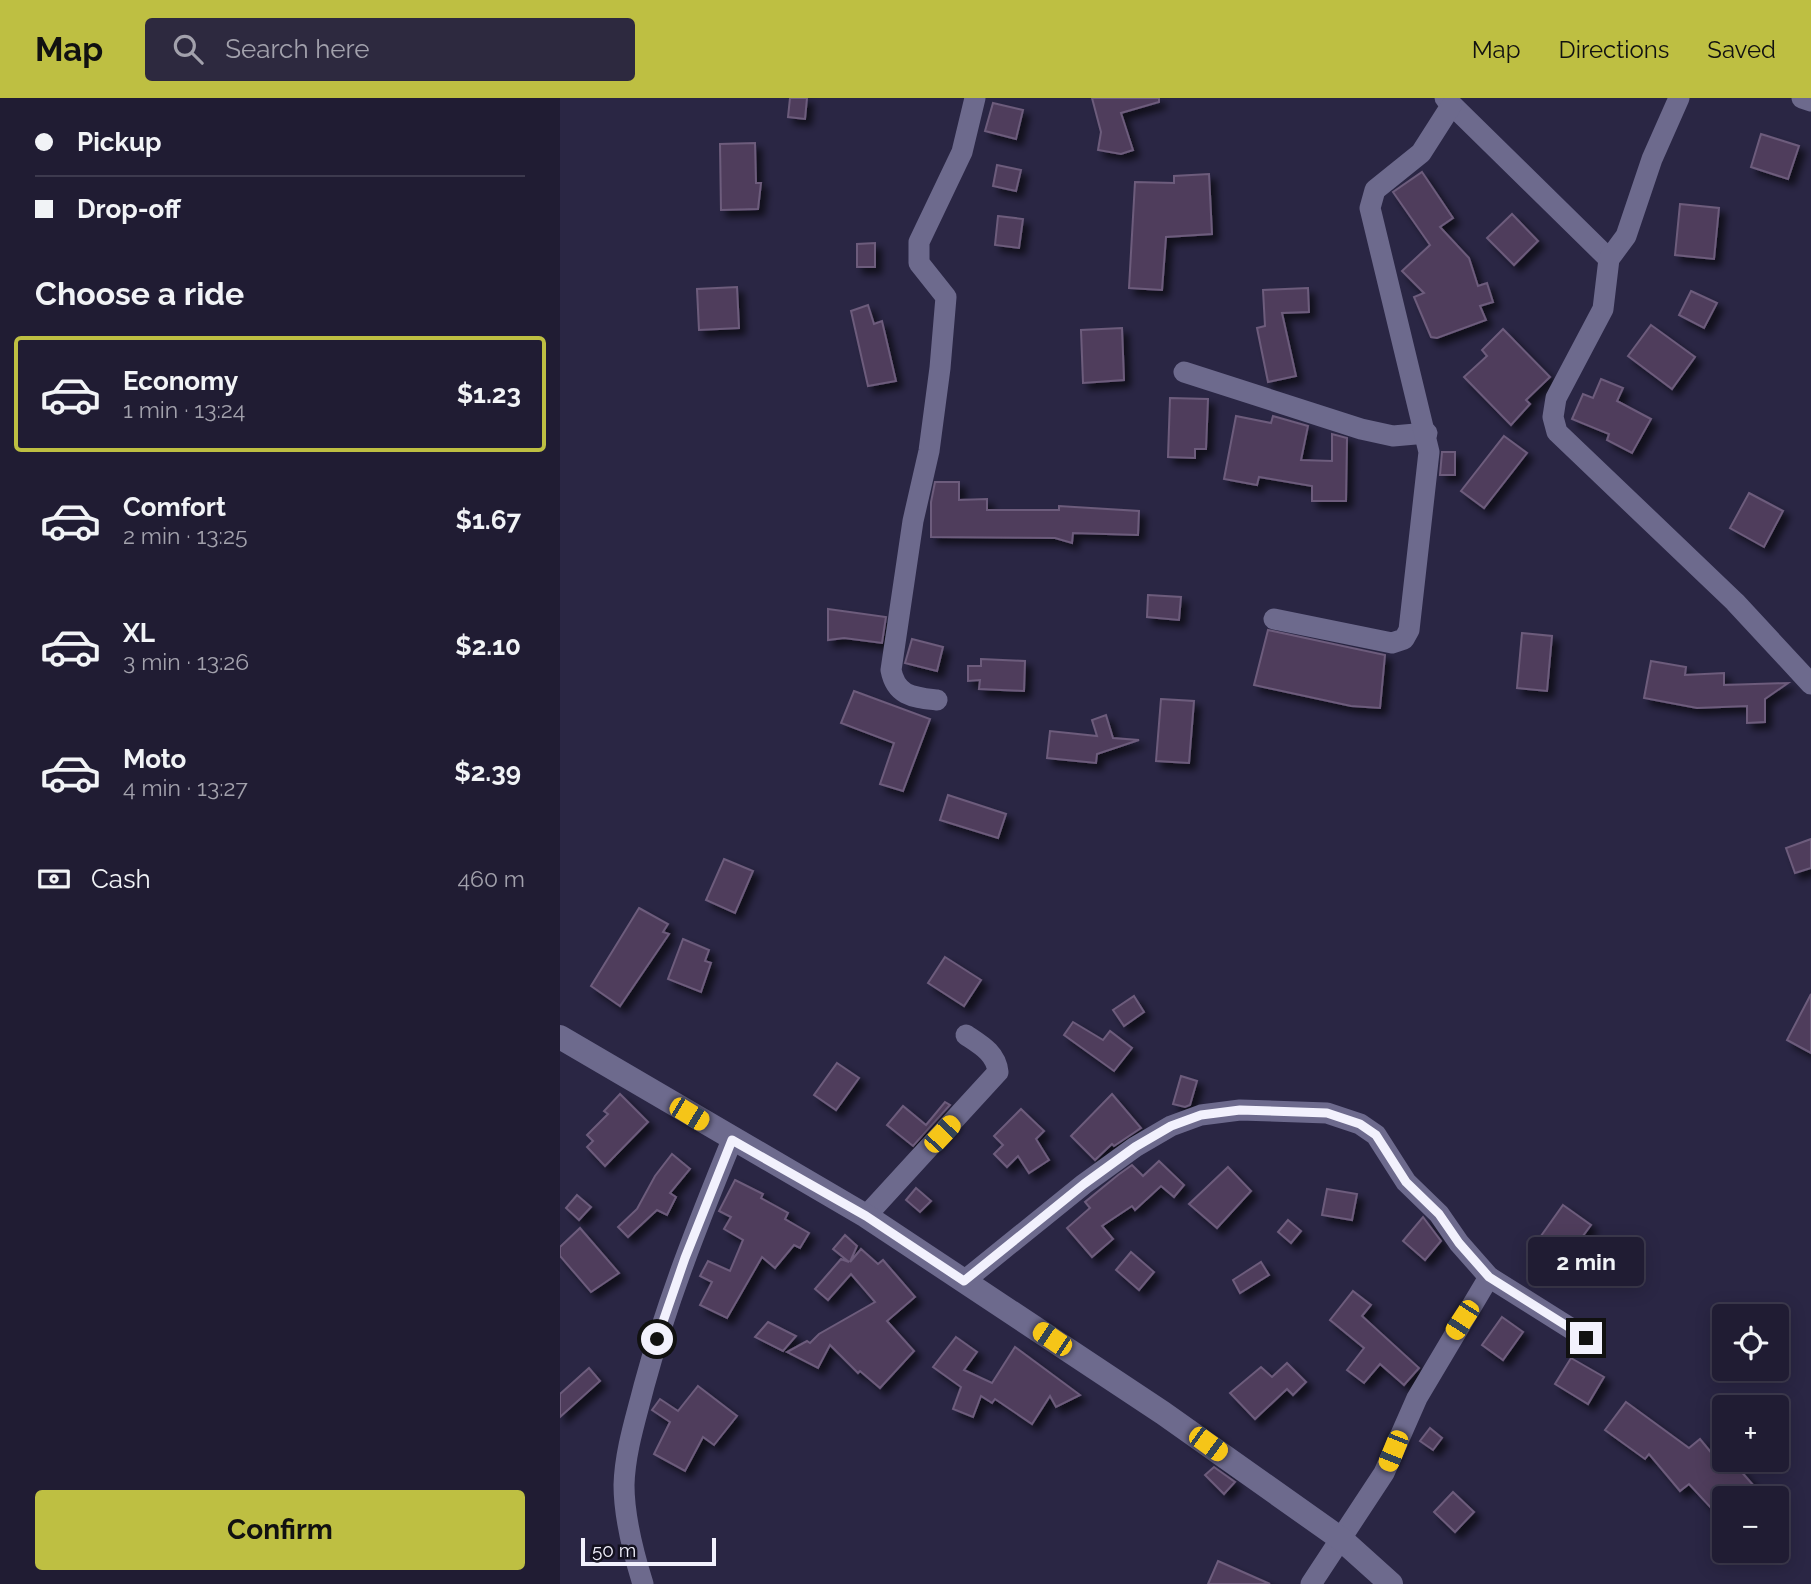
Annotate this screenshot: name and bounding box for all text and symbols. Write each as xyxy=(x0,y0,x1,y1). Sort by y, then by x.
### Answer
search box xyxy=(145,18,635,81)
text: Map xyxy=(35,30,103,69)
icon: search xyxy=(169,30,207,68)
text: Search here xyxy=(225,34,370,64)
text: Map xyxy=(1472,35,1521,64)
text: Directions xyxy=(1559,35,1669,64)
text: Saved xyxy=(1707,35,1776,64)
text: Pickup xyxy=(77,127,162,157)
text: Drop-off xyxy=(77,194,181,224)
text: Choose a ride xyxy=(35,275,244,312)
icon: car xyxy=(39,363,102,426)
text: Economy xyxy=(123,366,238,396)
text: $1.23 xyxy=(457,379,521,409)
text: 1 min · 13:24 xyxy=(123,396,245,423)
icon: car xyxy=(39,489,102,552)
text: Comfort xyxy=(123,492,226,522)
text: $1.67 xyxy=(455,505,521,535)
text: 2 min · 13:25 xyxy=(123,522,247,549)
icon: car xyxy=(39,615,102,678)
text: XL xyxy=(123,618,155,648)
text: $2.10 xyxy=(455,631,521,661)
text: 3 min · 13:26 xyxy=(123,648,249,675)
icon: car xyxy=(39,741,102,804)
text: Moto xyxy=(123,744,186,774)
text: $2.39 xyxy=(454,757,521,787)
text: 4 min · 13:27 xyxy=(123,774,248,801)
icon: cash xyxy=(35,860,73,898)
text: Cash xyxy=(91,864,151,894)
text: 460 m xyxy=(457,865,525,892)
car xyxy=(666,1094,713,1134)
car xyxy=(920,1111,965,1157)
callout: 2 min xyxy=(1528,1236,1644,1286)
text: 2 min xyxy=(1556,1248,1616,1275)
car xyxy=(1442,1297,1483,1343)
map controls xyxy=(1712,1304,1789,1563)
button: locate xyxy=(1712,1304,1789,1381)
car xyxy=(1029,1319,1076,1359)
route end xyxy=(1570,1322,1602,1354)
route start xyxy=(641,1323,673,1355)
button: + xyxy=(1712,1395,1789,1472)
car xyxy=(1185,1423,1232,1465)
car xyxy=(1376,1428,1411,1474)
button: − xyxy=(1712,1486,1789,1563)
button: Confirm xyxy=(35,1490,525,1570)
scale bar xyxy=(581,1535,716,1567)
text: 50 m xyxy=(592,1539,636,1561)

